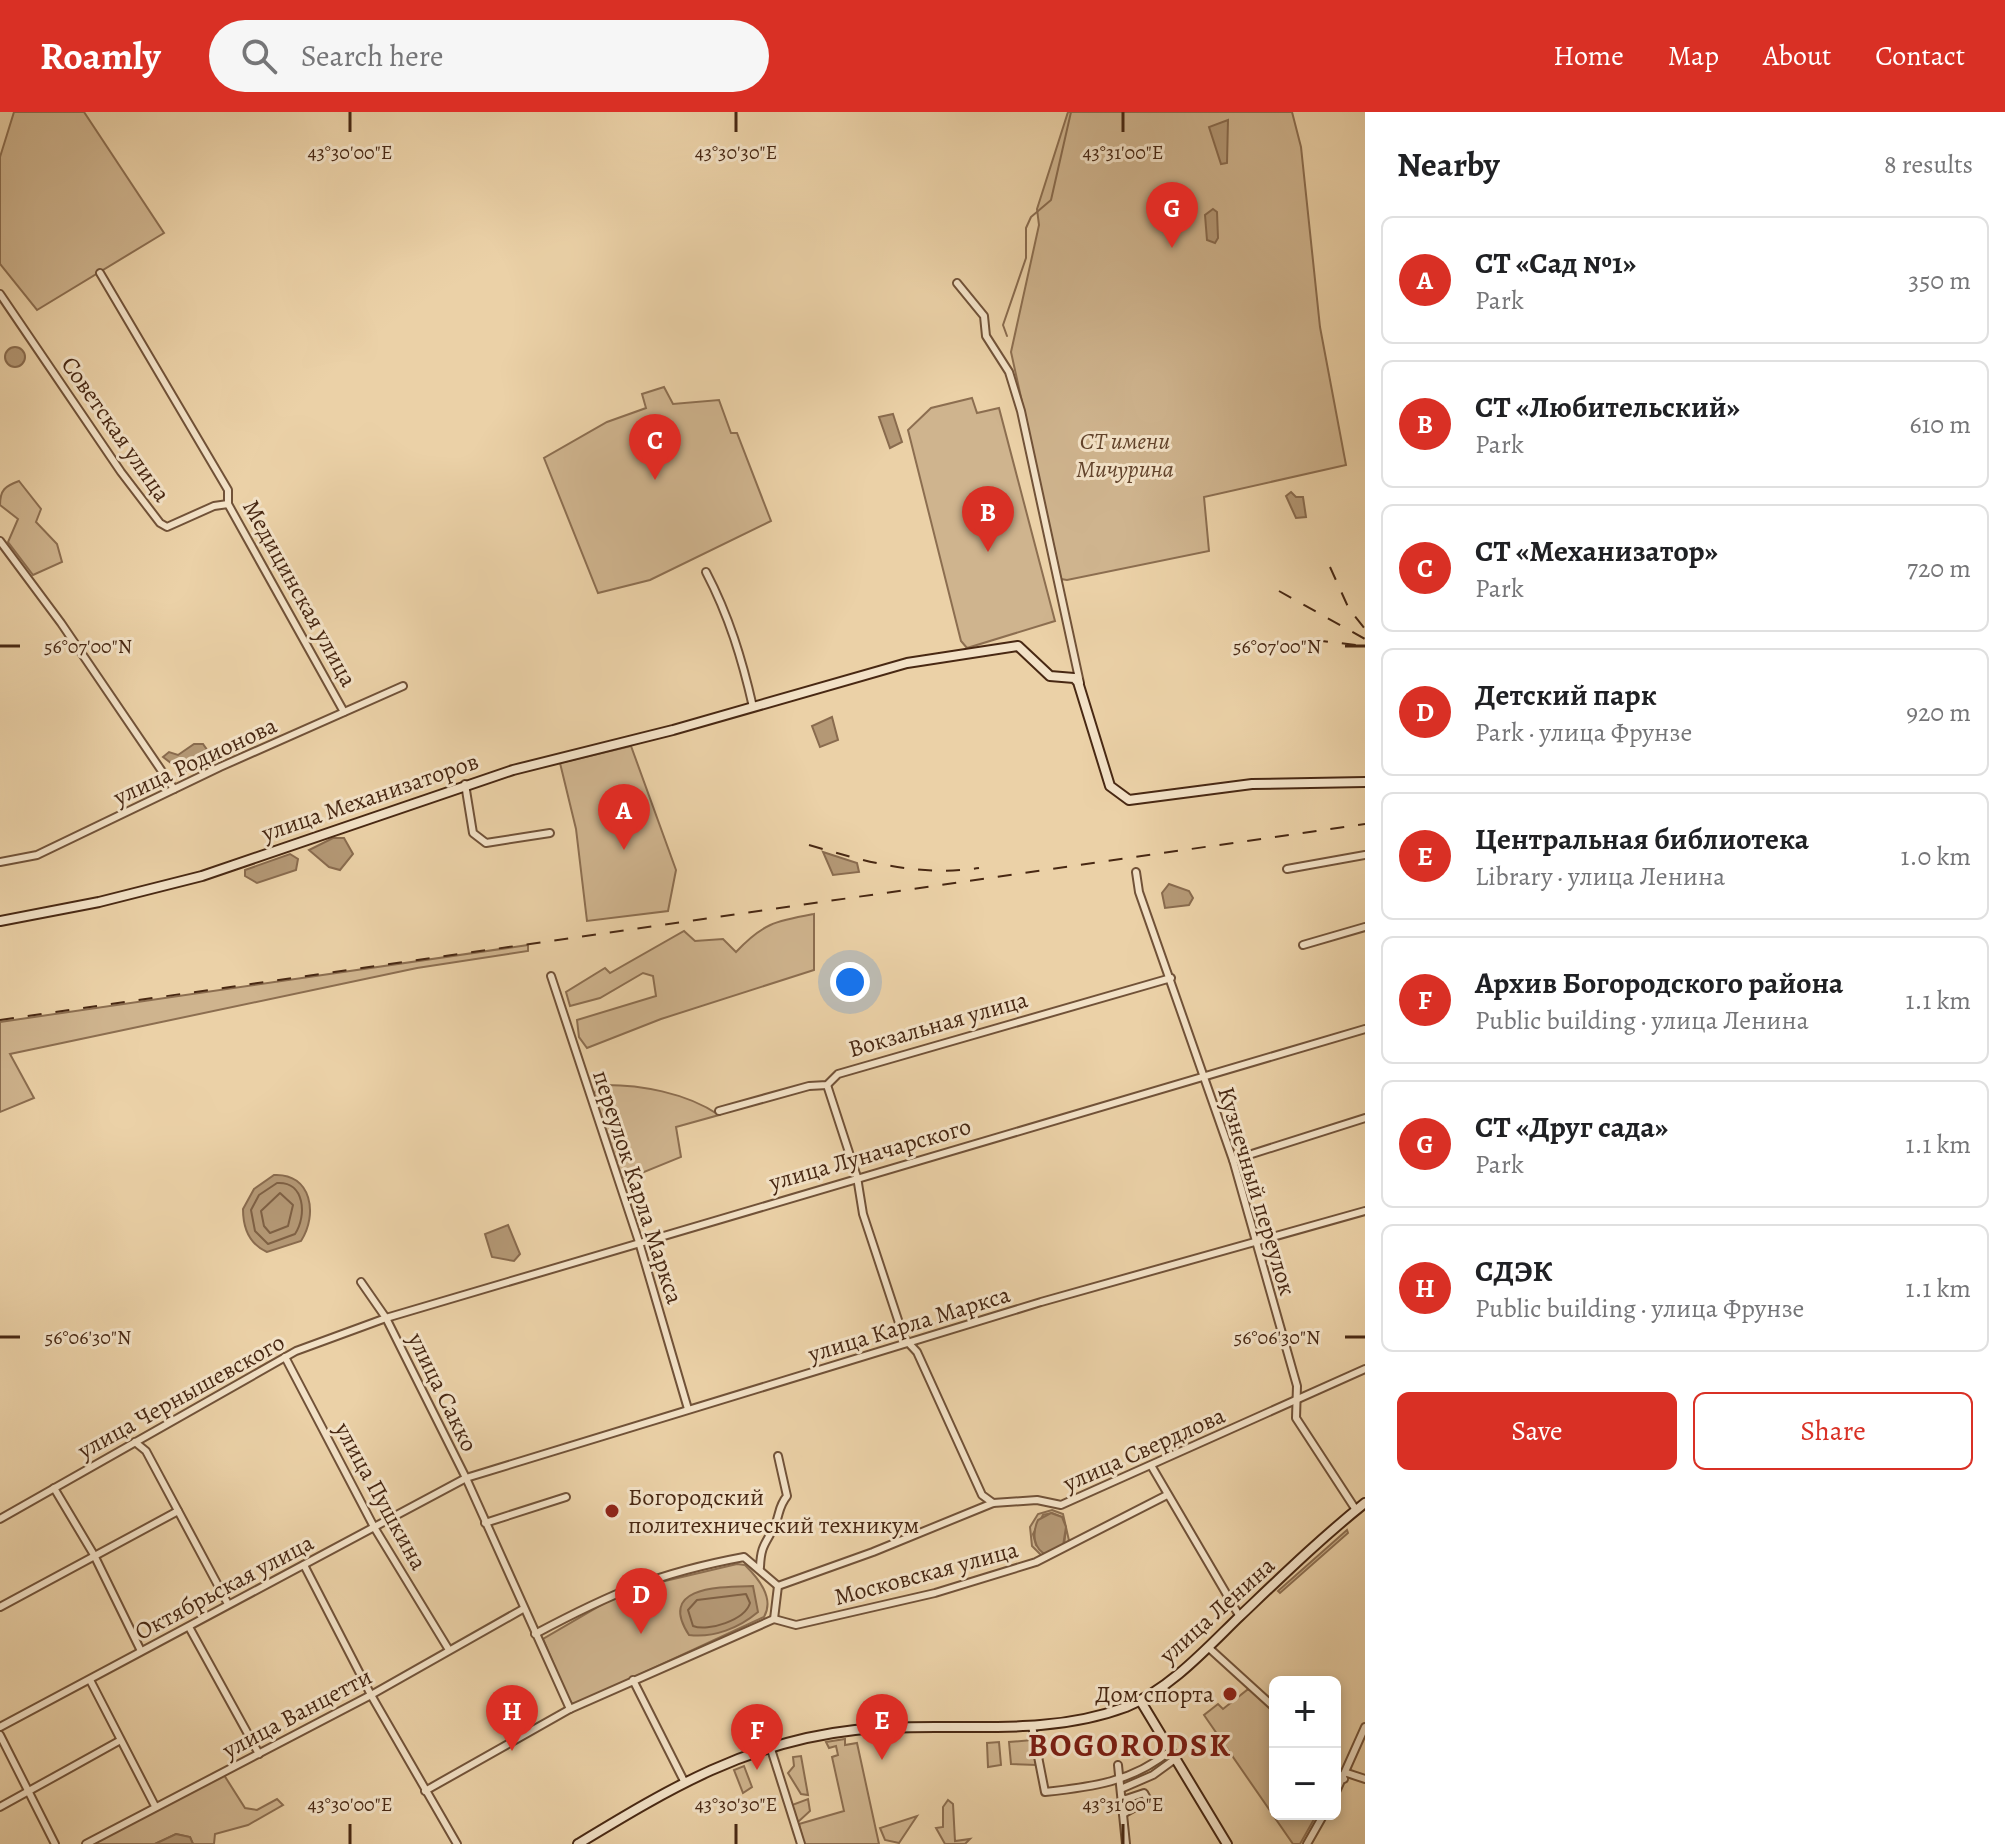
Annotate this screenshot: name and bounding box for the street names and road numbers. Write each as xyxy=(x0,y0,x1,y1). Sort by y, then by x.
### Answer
street label: Советская улица xyxy=(54,350,178,508)
street label: Медицинская улица xyxy=(235,494,365,692)
street label: улица Родионова xyxy=(107,709,282,813)
street label: улица Механизаторов xyxy=(256,745,483,849)
street label: Вокзальная улица xyxy=(845,983,1031,1065)
street label: переулок Карла Маркса xyxy=(585,1066,691,1308)
street label: Кузнечный переулок xyxy=(1210,1083,1304,1299)
street label: улица Луначарского xyxy=(764,1110,975,1198)
street label: улица Карла Маркса xyxy=(803,1278,1014,1370)
street label: улица Чернышевского xyxy=(71,1326,290,1467)
street label: улица Сакко xyxy=(400,1326,486,1457)
street label: улица Свердлова xyxy=(1057,1399,1230,1499)
street label: улица Пушкина xyxy=(327,1415,435,1576)
street label: Октябрьская улица xyxy=(129,1526,319,1648)
street label: Московская улица xyxy=(831,1533,1021,1613)
street label: улица Ленина xyxy=(1152,1550,1282,1671)
street label: улица Ванцетти xyxy=(216,1660,377,1766)

